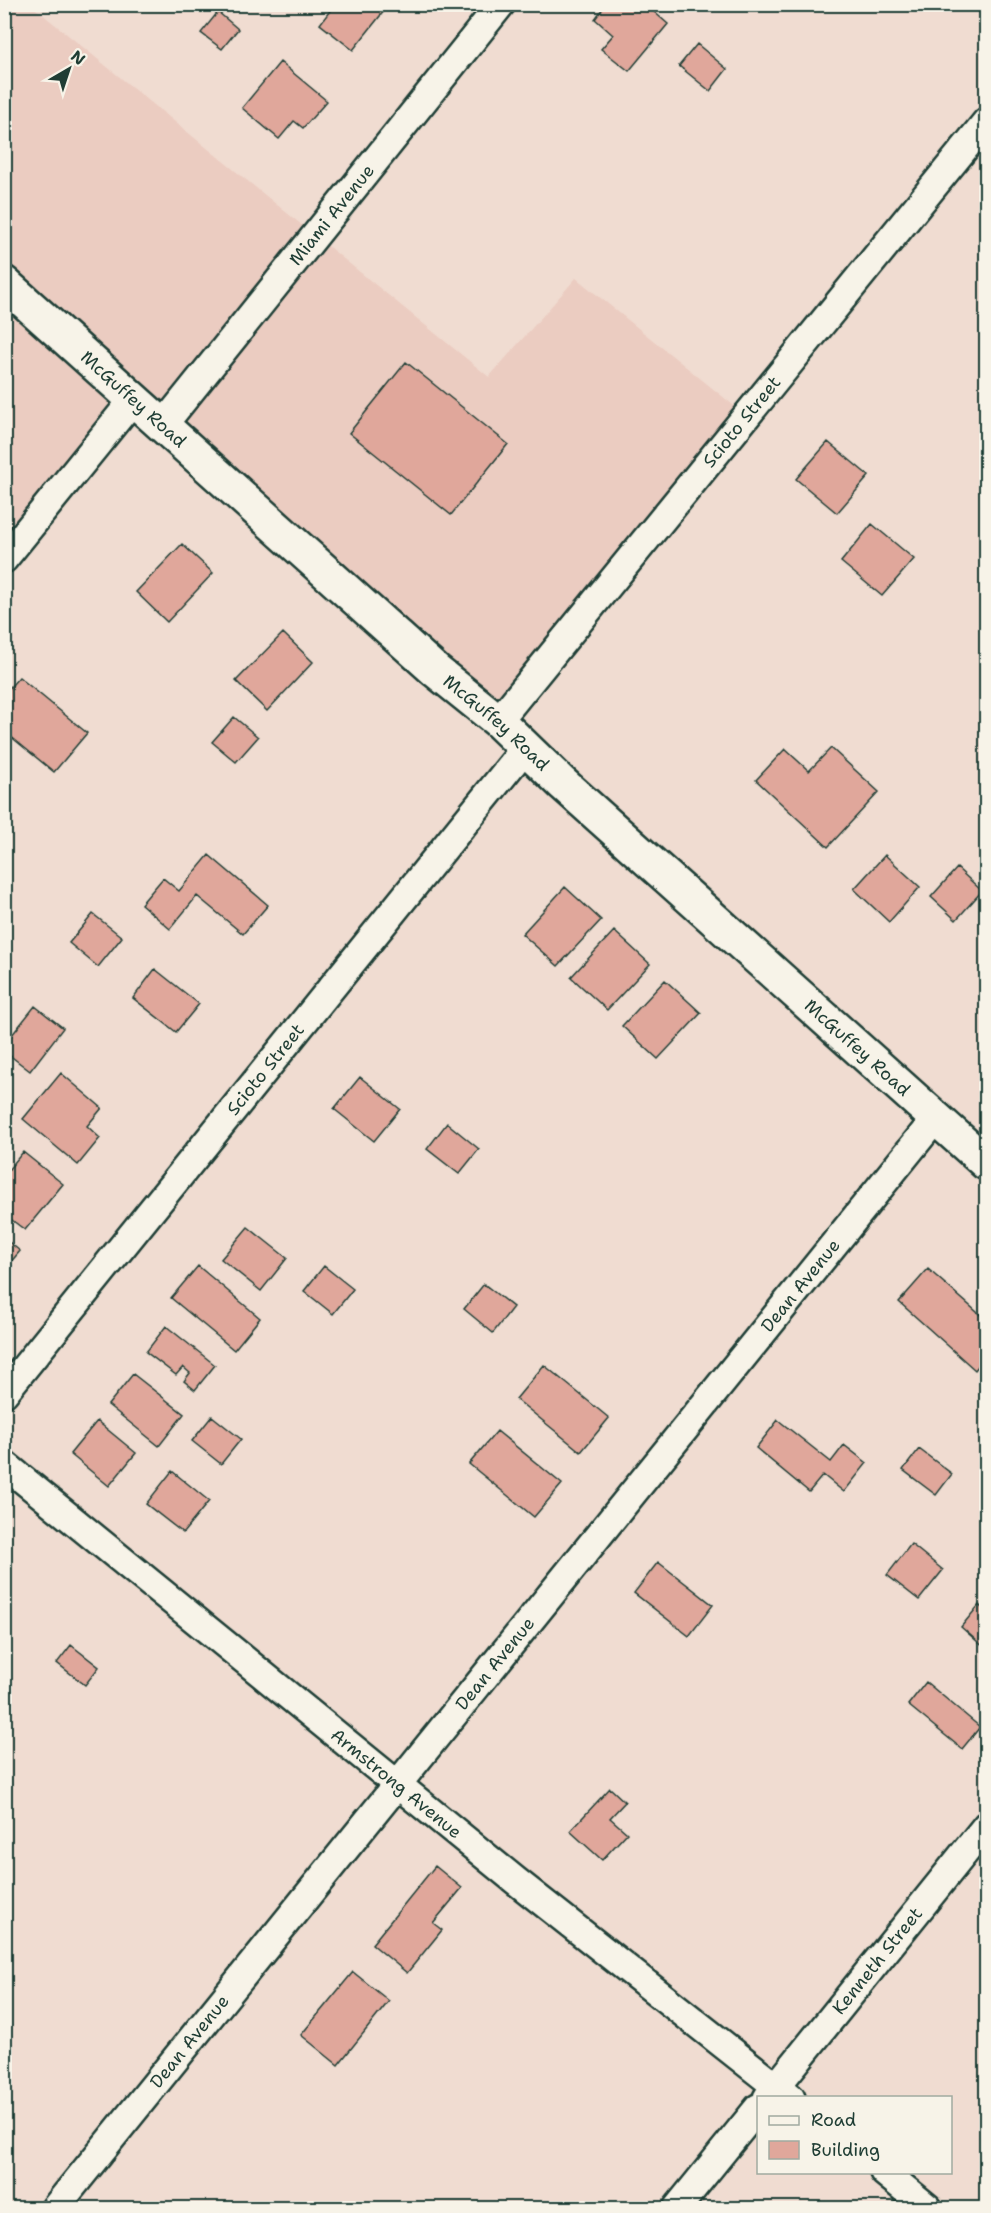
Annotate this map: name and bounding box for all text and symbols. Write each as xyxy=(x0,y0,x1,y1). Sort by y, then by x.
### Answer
north arrow xyxy=(39,39,99,99)
text: N xyxy=(67,46,90,70)
street label: Miami Avenue xyxy=(284,159,380,271)
street label: McGuffey Road xyxy=(75,345,191,453)
street label: Scioto Street xyxy=(697,371,786,472)
street label: McGuffey Road xyxy=(438,669,554,776)
street label: McGuffey Road xyxy=(799,994,915,1101)
street label: Scioto Street xyxy=(221,1019,310,1120)
street label: Dean Avenue xyxy=(755,1234,846,1337)
street label: Dean Avenue xyxy=(450,1612,540,1715)
street label: Armstrong Avenue xyxy=(326,1723,467,1844)
street label: Kenneth Street xyxy=(827,1902,928,2019)
street label: Dean Avenue xyxy=(144,1990,235,2093)
legend xyxy=(757,2096,952,2174)
text: Road xyxy=(811,2108,856,2132)
text: Building xyxy=(811,2138,880,2162)

